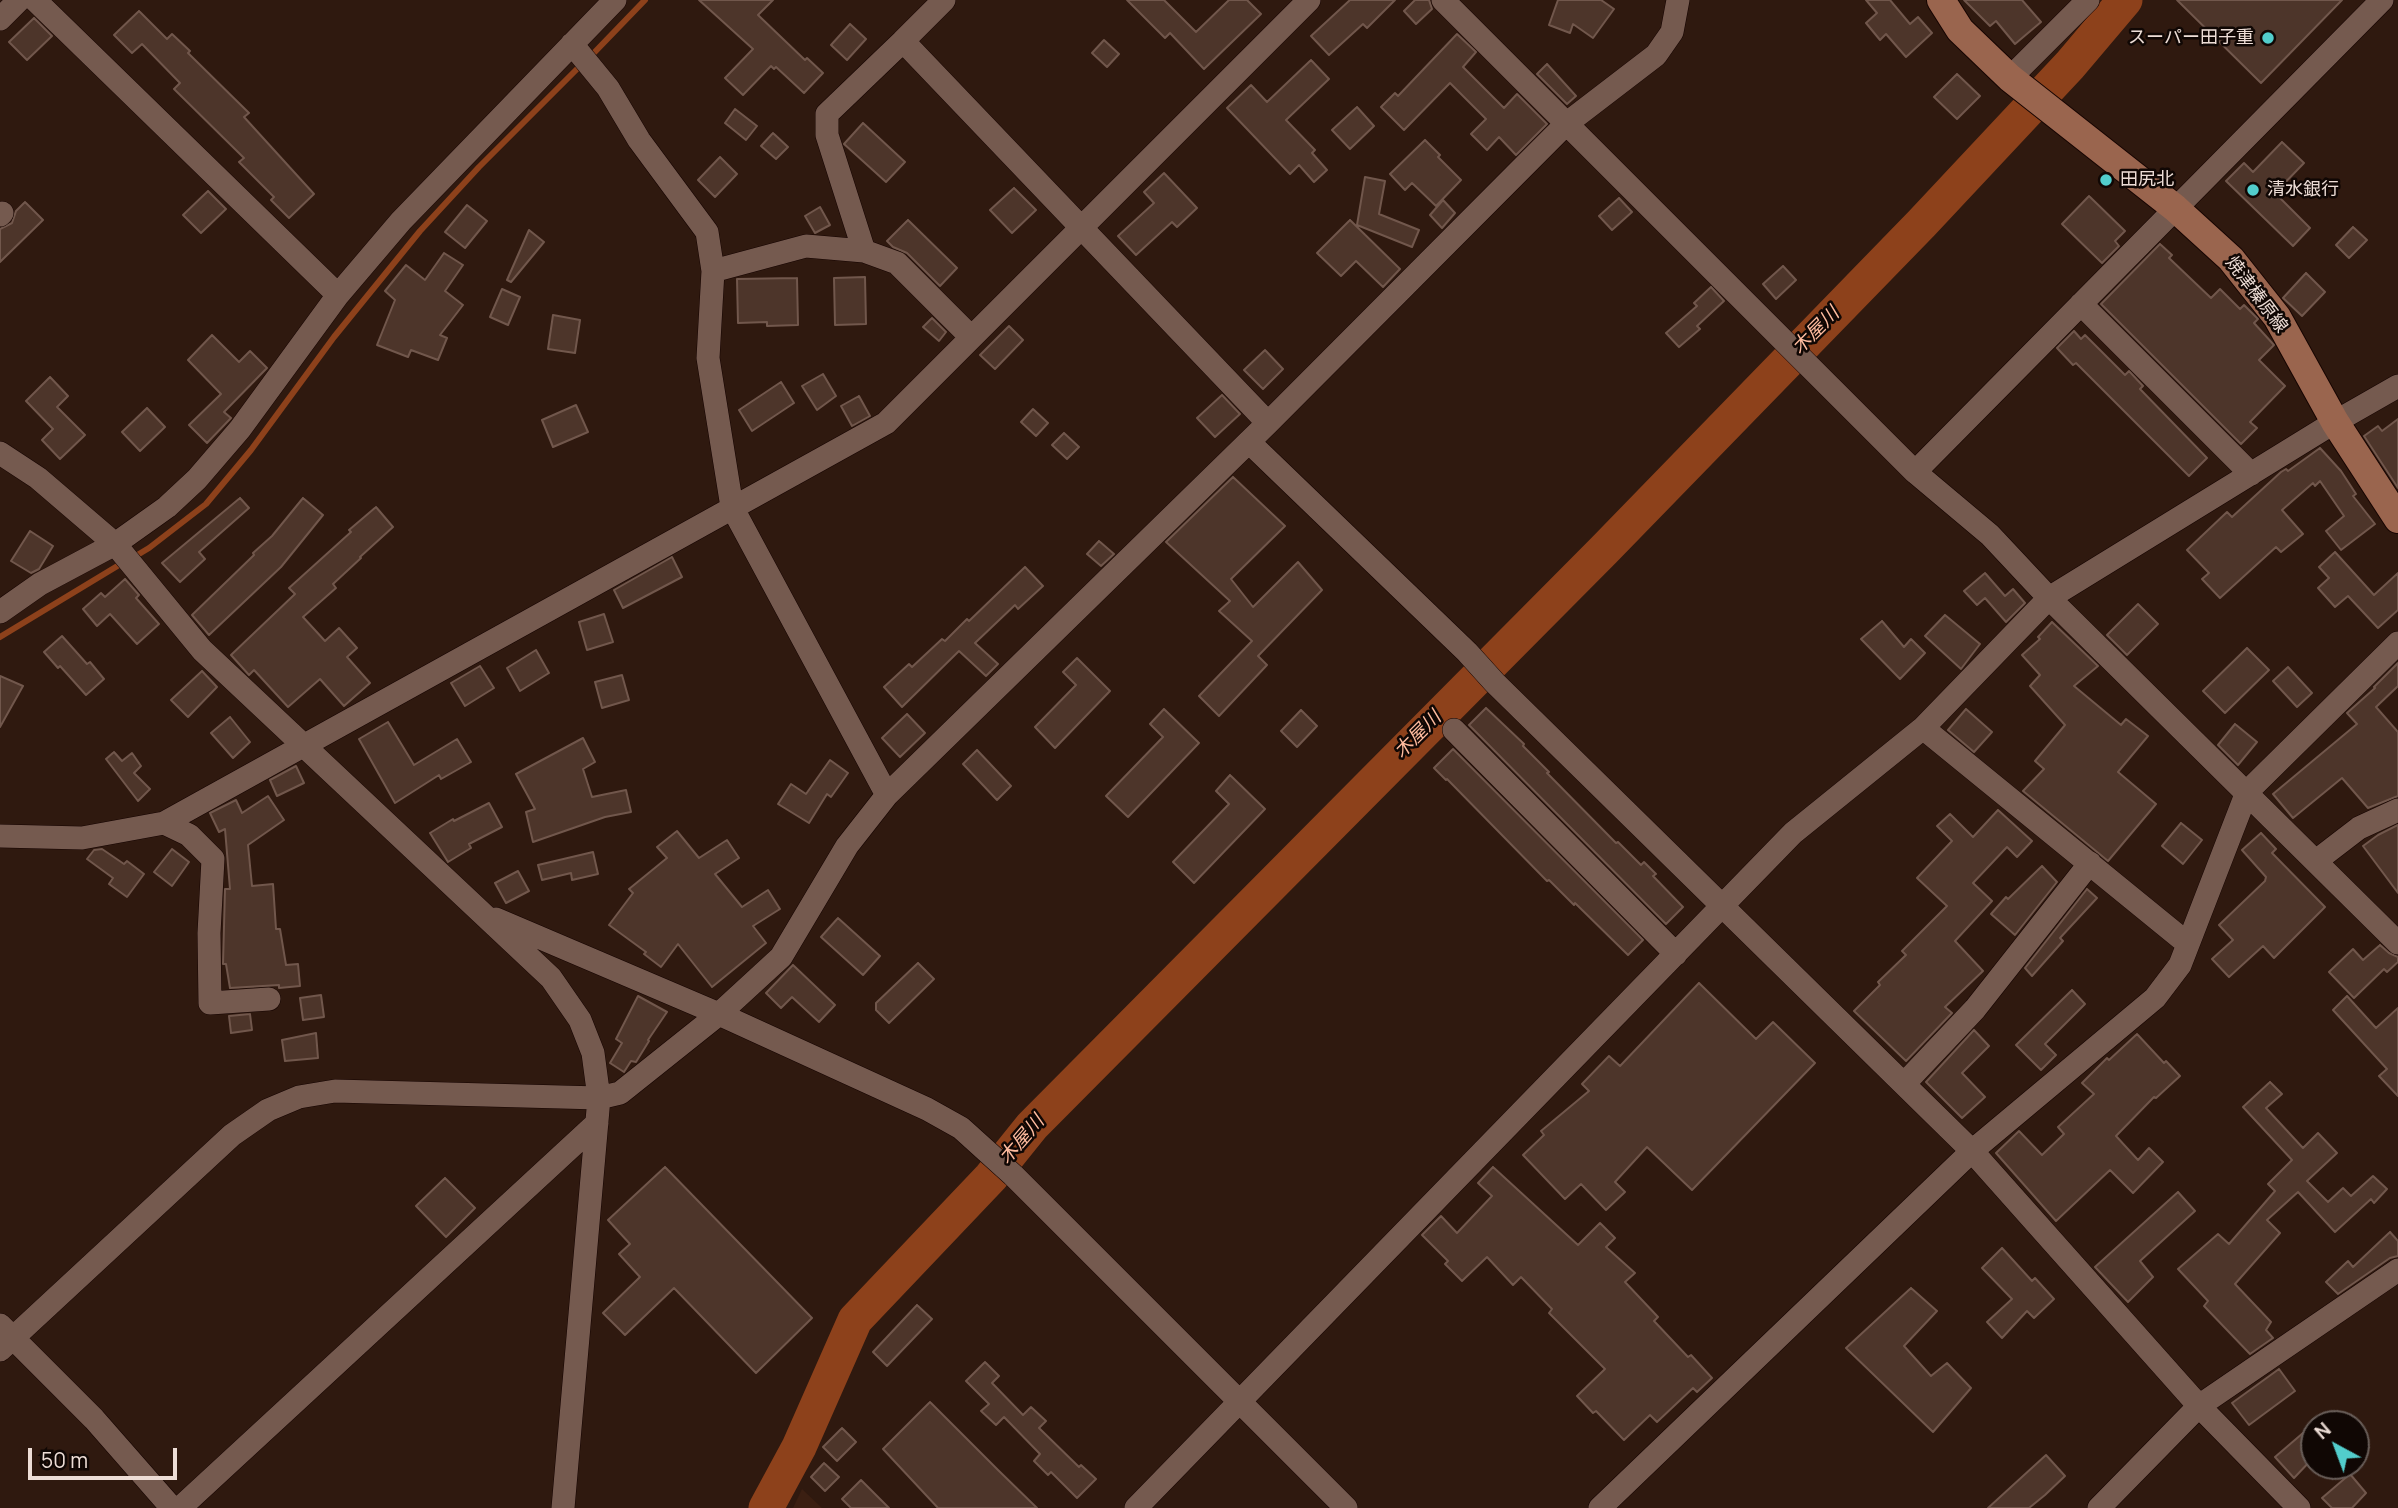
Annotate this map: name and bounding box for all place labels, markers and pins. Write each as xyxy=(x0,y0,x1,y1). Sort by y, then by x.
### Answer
place label: スーパー田子重 xyxy=(2128,27,2254,49)
marker: スーパー田子重 xyxy=(2260,30,2276,46)
place label: 田尻北 xyxy=(2120,169,2174,191)
marker: 田尻北 xyxy=(2098,172,2114,188)
place label: 清水銀行 xyxy=(2267,179,2339,201)
marker: 清水銀行 xyxy=(2245,182,2261,198)

